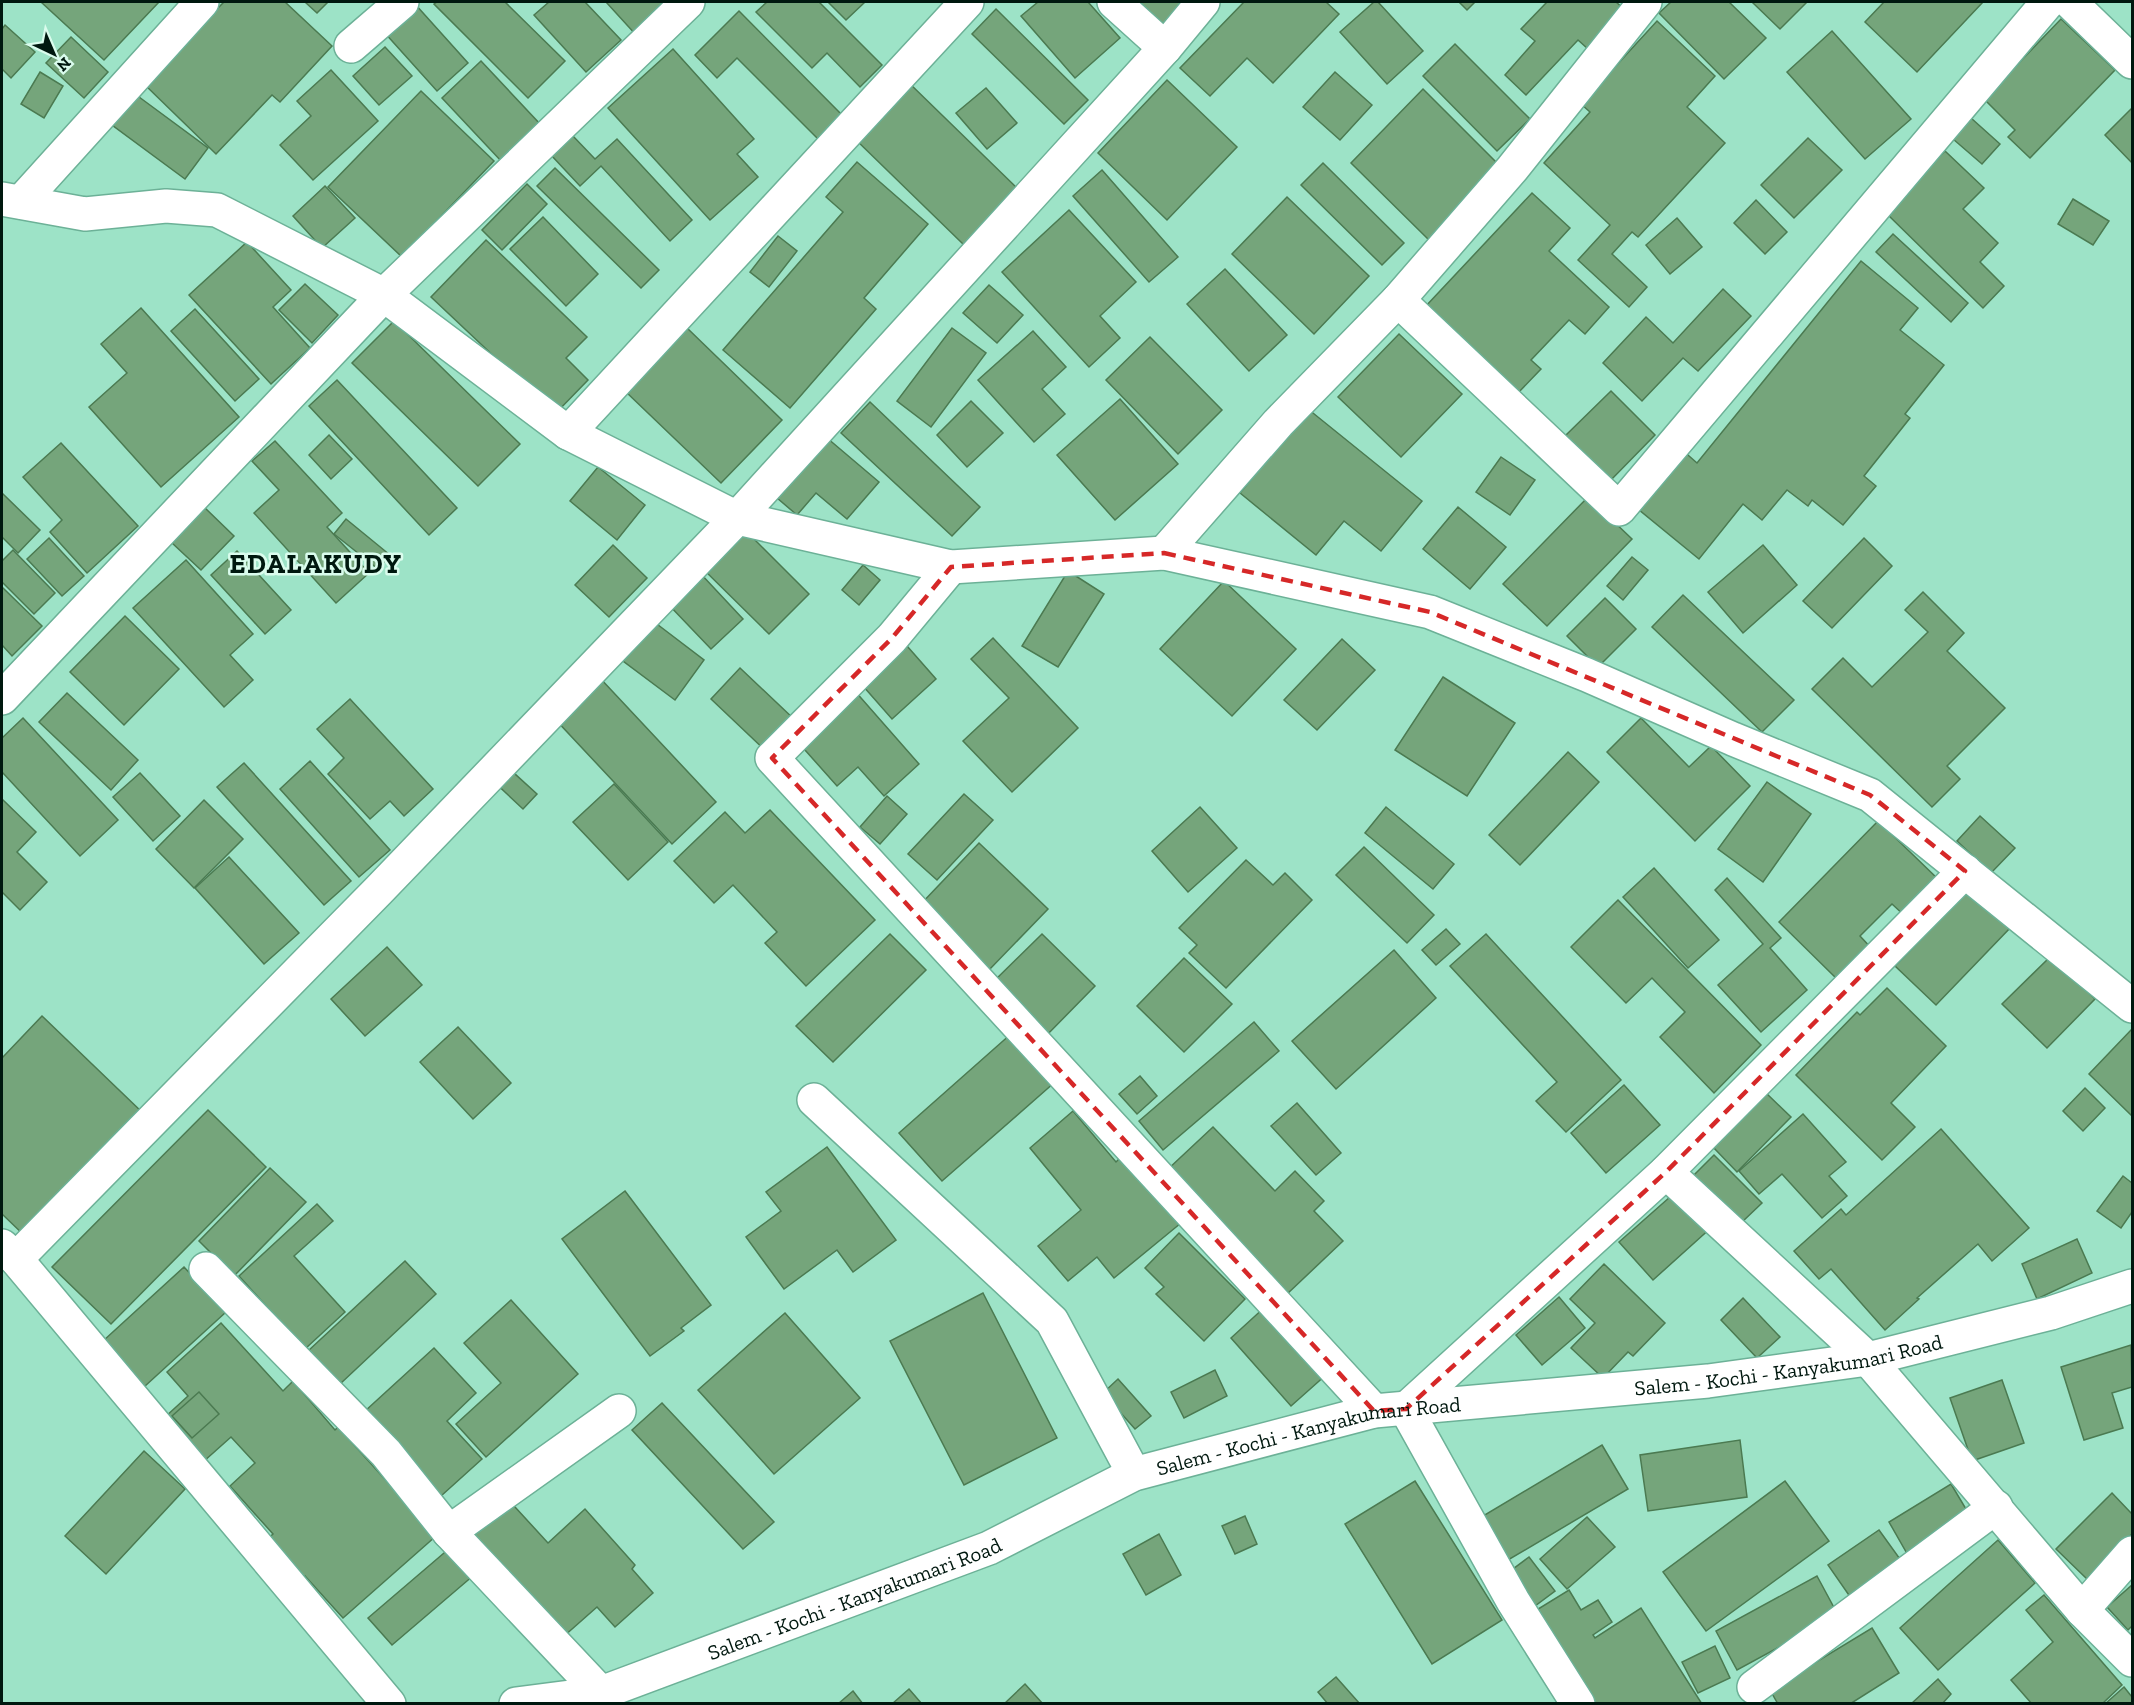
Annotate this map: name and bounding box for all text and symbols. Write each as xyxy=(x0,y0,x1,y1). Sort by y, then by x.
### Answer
north arrow xyxy=(24,24,84,84)
text: N xyxy=(53,53,75,75)
district label: EDALAKUDY xyxy=(230,548,402,580)
street label: Salem - Kochi - Kanyakumari Road xyxy=(1633,1328,1945,1400)
street label: Salem - Kochi - Kanyakumari Road xyxy=(1154,1391,1462,1480)
street label: Salem - Kochi - Kanyakumari Road xyxy=(704,1531,1006,1665)

